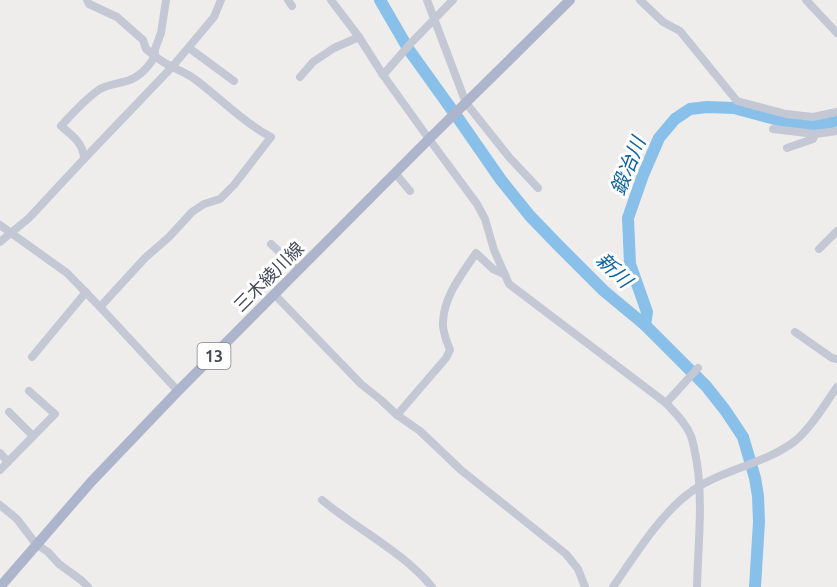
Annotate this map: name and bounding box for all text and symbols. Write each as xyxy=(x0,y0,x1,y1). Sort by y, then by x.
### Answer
water label: 鍛冶川 xyxy=(606,132,650,198)
street label: 三木綾川線 xyxy=(229,237,307,315)
water label: 新川 xyxy=(592,247,638,293)
road number: 13 xyxy=(198,343,230,369)

